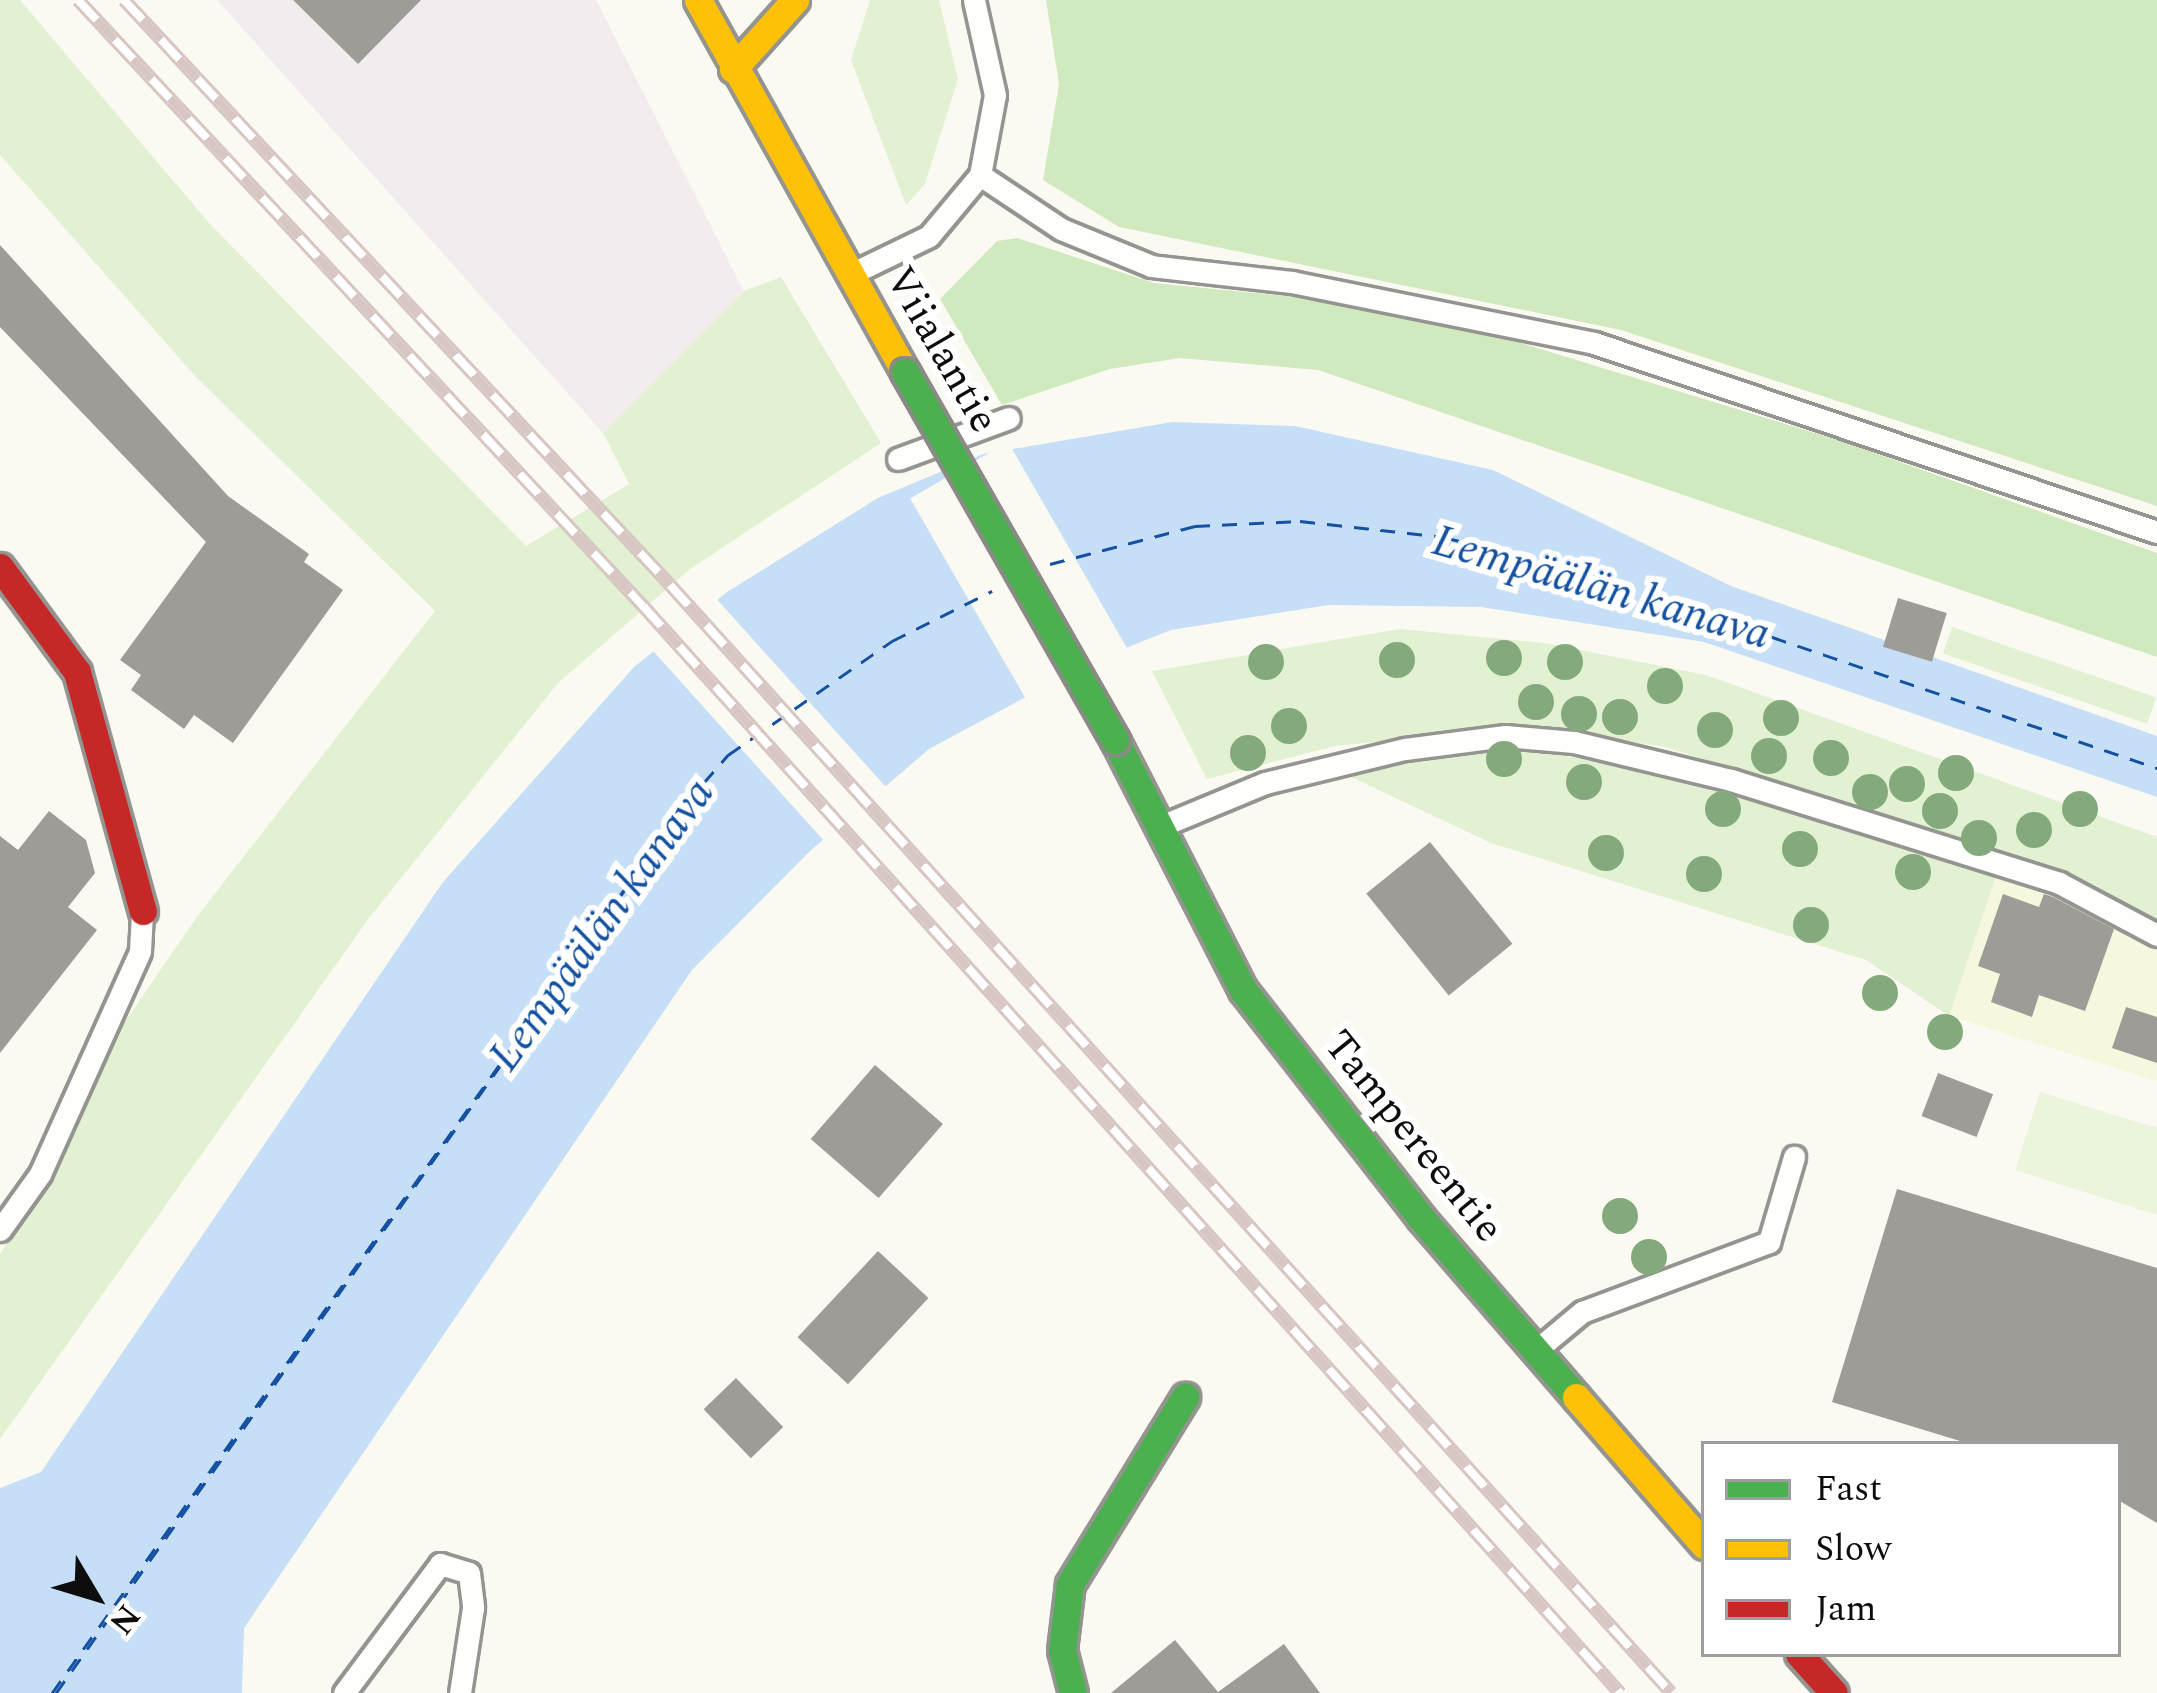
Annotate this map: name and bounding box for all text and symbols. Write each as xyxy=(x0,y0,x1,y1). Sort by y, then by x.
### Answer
street label: Viialantie xyxy=(873,258,1009,442)
water label: Lempäälän kanava xyxy=(1426,514,1776,662)
water label: Lempäälän kanava xyxy=(478,768,726,1082)
street label: Tampereentie xyxy=(1312,1021,1514,1253)
legend xyxy=(1701,1441,2121,1657)
text: Fast xyxy=(1815,1462,1882,1517)
text: Slow xyxy=(1815,1522,1891,1577)
north arrow xyxy=(36,1537,156,1657)
text: Jam xyxy=(1815,1582,1877,1637)
text: N xyxy=(96,1593,152,1645)

